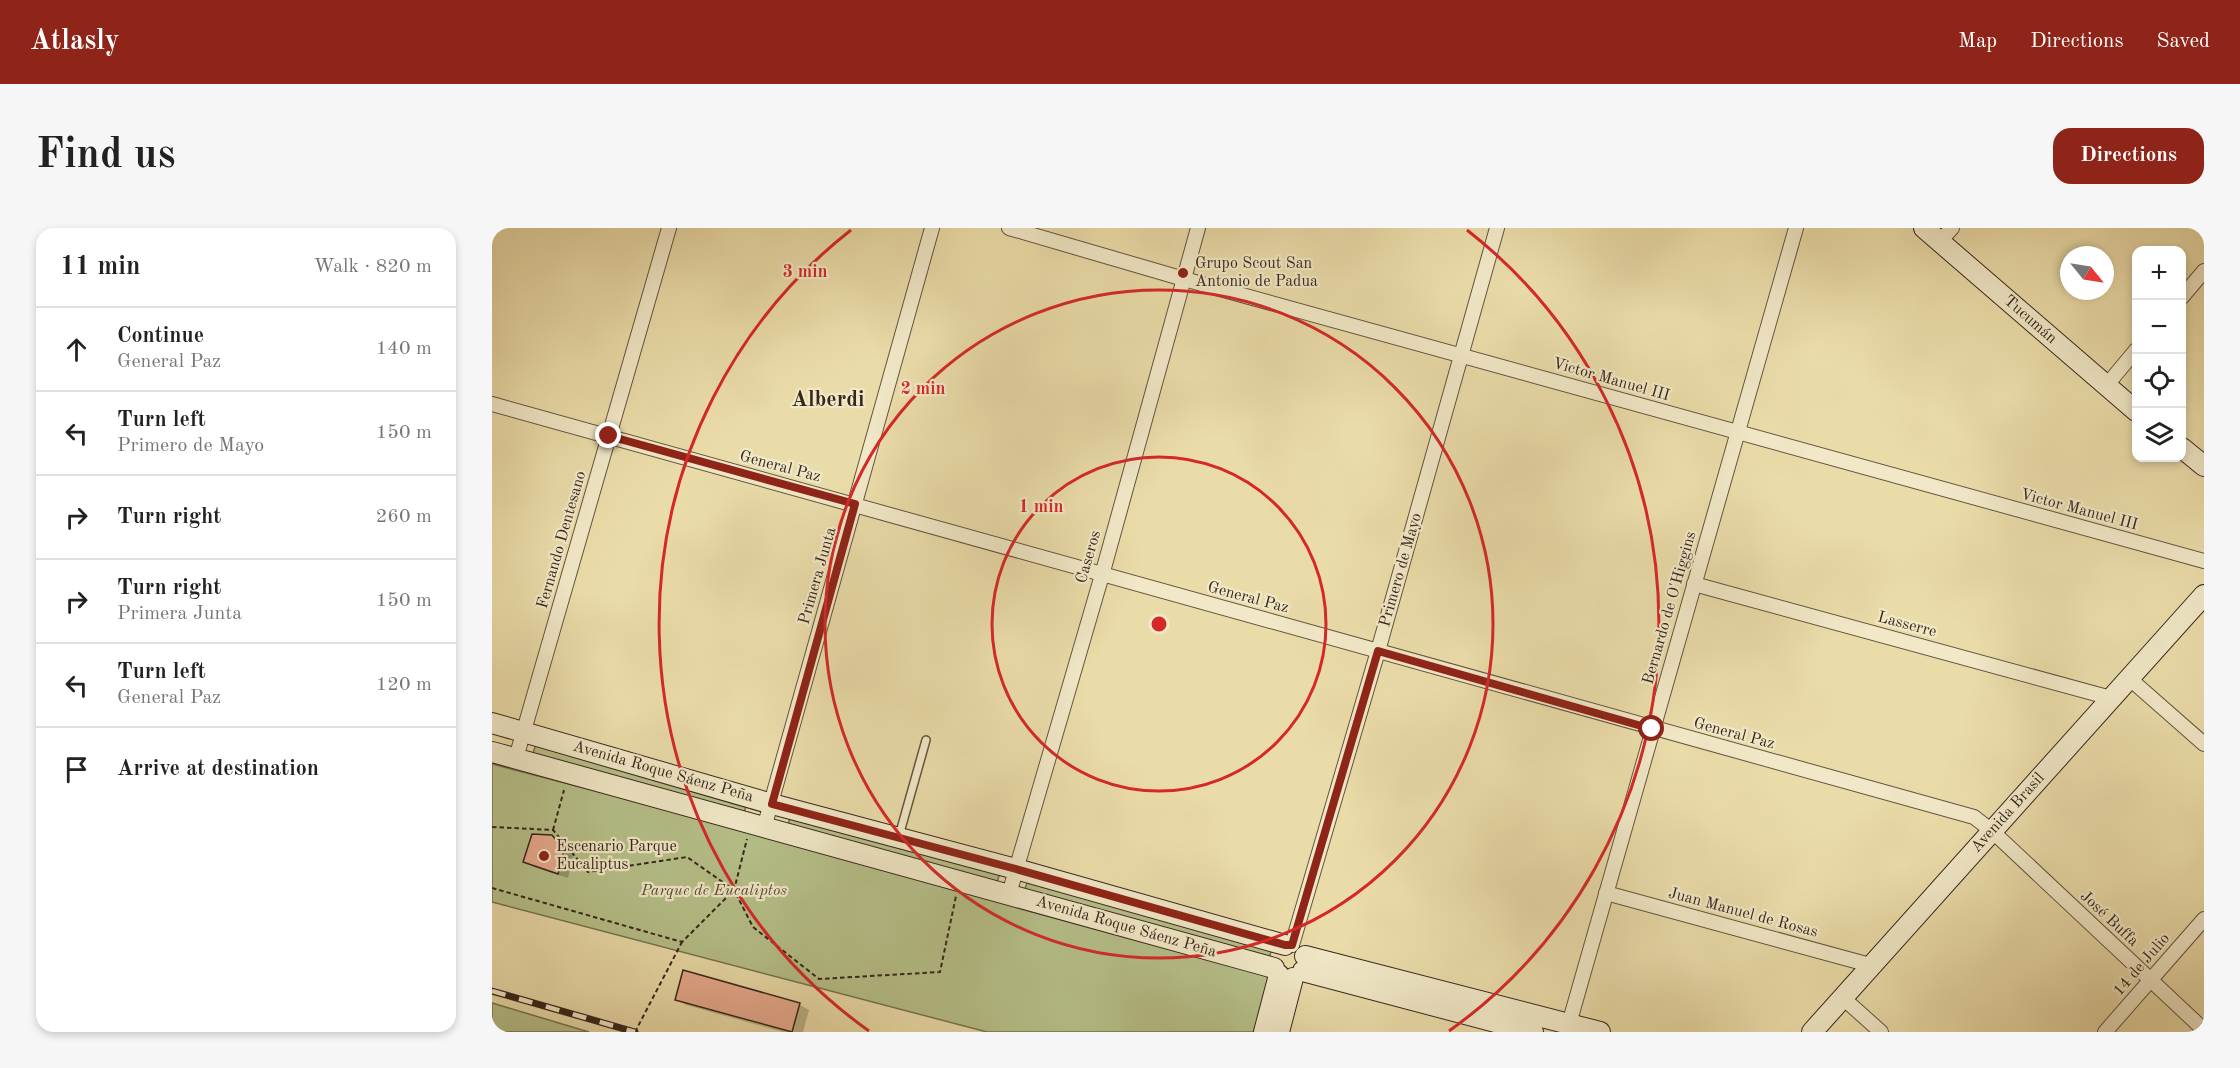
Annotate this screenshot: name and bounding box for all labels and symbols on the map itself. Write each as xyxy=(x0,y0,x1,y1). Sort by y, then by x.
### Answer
north arrow xyxy=(2060,246,2114,300)
place label: Grupo Scout San Antonio de Padua xyxy=(1195,256,1318,290)
text: 3 min xyxy=(782,263,828,281)
marker: Grupo Scout San Antonio de Padua xyxy=(1176,266,1190,280)
street label: Tucumán xyxy=(2000,293,2060,348)
street label: Victor Manuel III xyxy=(1551,356,1671,404)
text: 2 min xyxy=(900,380,946,398)
district label: Alberdi xyxy=(791,389,865,411)
route end xyxy=(595,422,621,448)
street label: General Paz xyxy=(738,448,822,486)
street label: Fernando Dentesano xyxy=(535,469,589,611)
street label: Victor Manuel III xyxy=(2018,487,2140,533)
text: 1 min xyxy=(1018,498,1064,516)
street label: Primero de Mayo xyxy=(1377,511,1425,629)
street label: Primera Junta xyxy=(797,526,840,626)
street label: Caseros xyxy=(1074,529,1104,585)
street label: Bernardo de O'Higgins xyxy=(1641,530,1700,686)
street label: General Paz xyxy=(1206,579,1290,617)
street label: Lasserre xyxy=(1876,609,1938,641)
centre of rings xyxy=(1149,614,1169,634)
route start xyxy=(1638,715,1664,741)
street label: General Paz xyxy=(1692,715,1776,753)
street label: Avenida Roque Sáenz Peña xyxy=(571,739,755,805)
street label: Avenida Brasil xyxy=(1968,770,2048,856)
place label: Escenario Parque Eucaliptus xyxy=(556,839,677,873)
marker: Escenario Parque Eucaliptus xyxy=(537,849,551,863)
park label: Parque de Eucaliptos xyxy=(640,883,787,899)
street label: Juan Manuel de Rosas xyxy=(1666,885,1820,941)
street label: José Buffa xyxy=(2077,888,2141,950)
street label: Avenida Roque Sáenz Peña xyxy=(1034,894,1218,960)
street label: 14 de Julio xyxy=(2111,931,2173,999)

